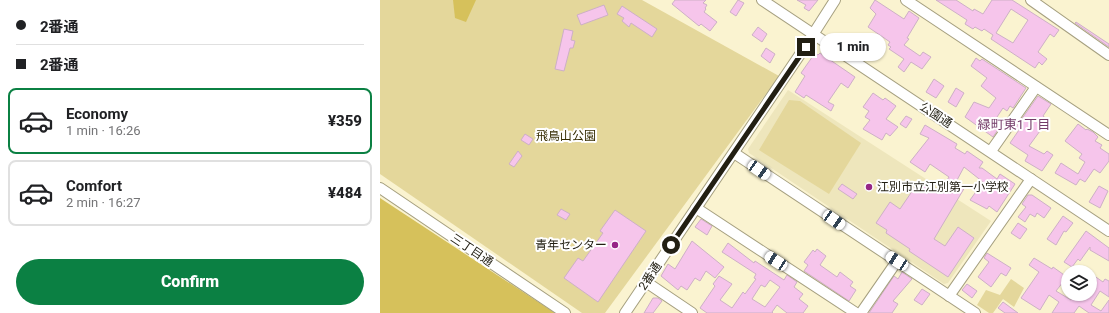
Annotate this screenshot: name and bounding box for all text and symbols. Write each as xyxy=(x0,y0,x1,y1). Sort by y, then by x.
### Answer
text: 2番通 xyxy=(40,18,79,36)
callout: 1 min xyxy=(820,33,886,61)
route end xyxy=(797,38,815,56)
text: 1 min xyxy=(837,39,869,54)
text: 2番通 xyxy=(40,56,79,74)
street label: 公園通 xyxy=(917,99,955,131)
icon: car xyxy=(18,103,54,139)
text: Economy xyxy=(66,105,128,123)
text: ¥359 xyxy=(328,112,362,130)
district label: 緑町東1丁目 xyxy=(978,117,1050,132)
text: 1 min · 16:26 xyxy=(66,123,141,138)
park label: 飛鳥山公園 xyxy=(536,129,596,143)
car xyxy=(746,158,772,182)
icon: car xyxy=(18,175,54,211)
text: Comfort xyxy=(66,177,122,195)
place label: 江別市立江別第一小学校 xyxy=(877,180,1009,194)
marker: 江別市立江別第一小学校 xyxy=(864,182,874,192)
text: ¥484 xyxy=(328,184,362,202)
text: 2 min · 16:27 xyxy=(66,195,141,210)
car xyxy=(821,208,847,232)
street label: 三丁目通 xyxy=(448,231,496,269)
route start xyxy=(662,236,680,254)
place label: 青年センター xyxy=(535,238,607,252)
marker: 青年センター xyxy=(610,240,620,250)
car xyxy=(763,249,789,273)
car xyxy=(884,249,910,273)
button: Confirm xyxy=(16,259,364,305)
street label: 2番通 xyxy=(636,259,664,293)
map controls xyxy=(1061,265,1097,301)
button: layers xyxy=(1061,265,1097,301)

